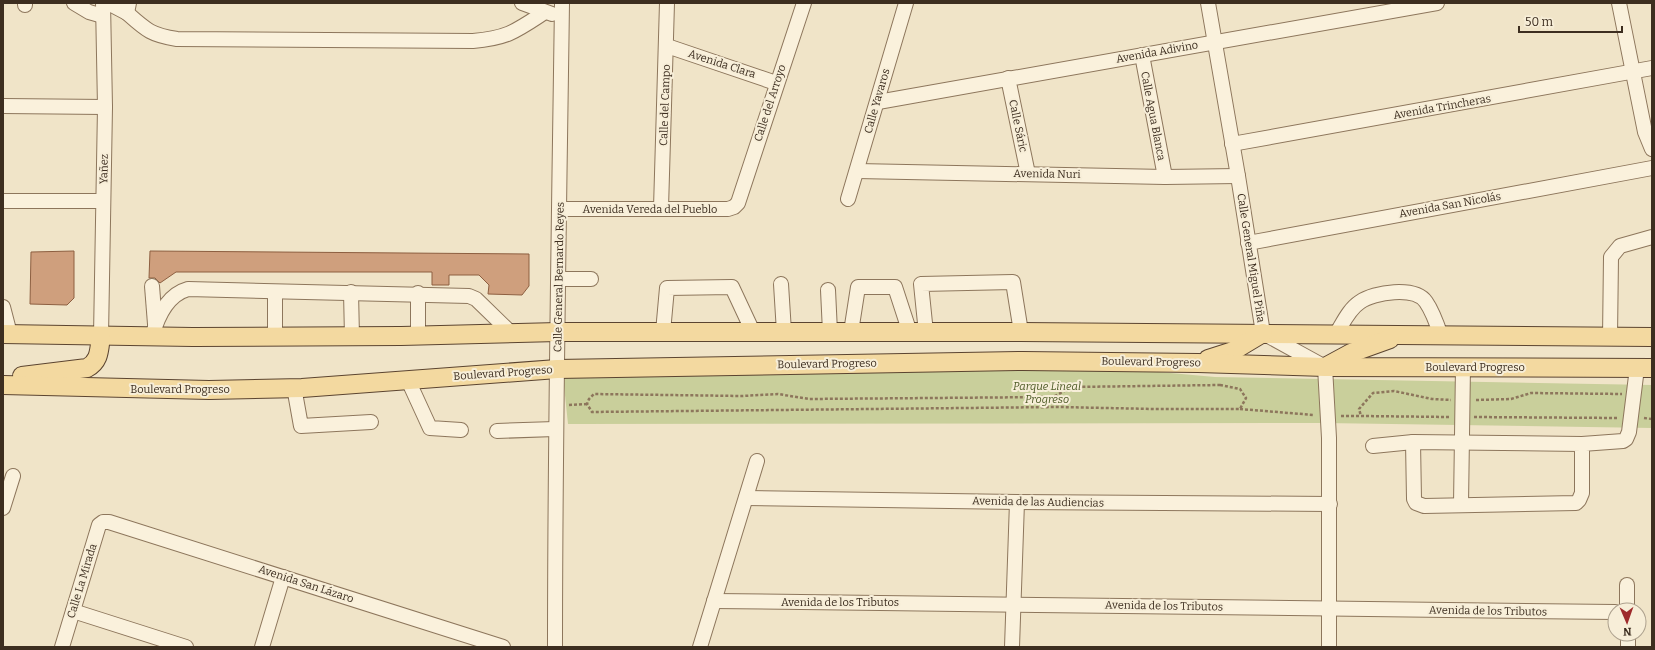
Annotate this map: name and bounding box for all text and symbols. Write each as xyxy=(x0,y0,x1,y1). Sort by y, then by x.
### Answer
scale bar xyxy=(1519,8,1622,34)
text: 50 m xyxy=(1525,15,1554,29)
street label: Avenida Adivino xyxy=(1115,38,1199,66)
street label: Avenida Clara xyxy=(687,47,757,81)
street label: Calle del Arroyo xyxy=(751,63,789,143)
street label: Calle del Campo xyxy=(657,64,673,146)
street label: Calle Yavaros xyxy=(862,67,892,135)
street label: Calle Agua Blanca xyxy=(1138,70,1168,162)
street label: Avenida Trincheras xyxy=(1392,92,1492,122)
street label: Calle Sáric xyxy=(1006,99,1030,154)
street label: Yañez xyxy=(97,154,111,184)
street label: Avenida Nuri xyxy=(1013,167,1081,181)
street label: Avenida San Nicolás xyxy=(1398,190,1502,220)
street label: Calle General Miguel Piña xyxy=(1234,193,1268,323)
street label: Calle General Bernardo Reyes xyxy=(551,202,567,352)
street label: Avenida Vereda del Pueblo xyxy=(583,203,717,216)
street label: Boulevard Progreso xyxy=(1101,355,1201,369)
street label: Boulevard Progreso xyxy=(777,357,877,371)
street label: Boulevard Progreso xyxy=(1425,361,1525,374)
street label: Boulevard Progreso xyxy=(453,363,553,383)
park label: Parque Lineal Progreso xyxy=(1013,380,1081,406)
street label: Boulevard Progreso xyxy=(130,383,230,396)
street label: Avenida de las Audiencias xyxy=(972,494,1104,510)
street label: Calle La Mirada xyxy=(64,542,100,620)
street label: Avenida San Lázaro xyxy=(257,562,355,606)
street label: Avenida de los Tributos xyxy=(781,596,899,609)
street label: Avenida de los Tributos xyxy=(1105,598,1223,614)
north arrow xyxy=(1607,602,1647,642)
street label: Avenida de los Tributos xyxy=(1429,603,1547,619)
text: N xyxy=(1622,625,1632,638)

